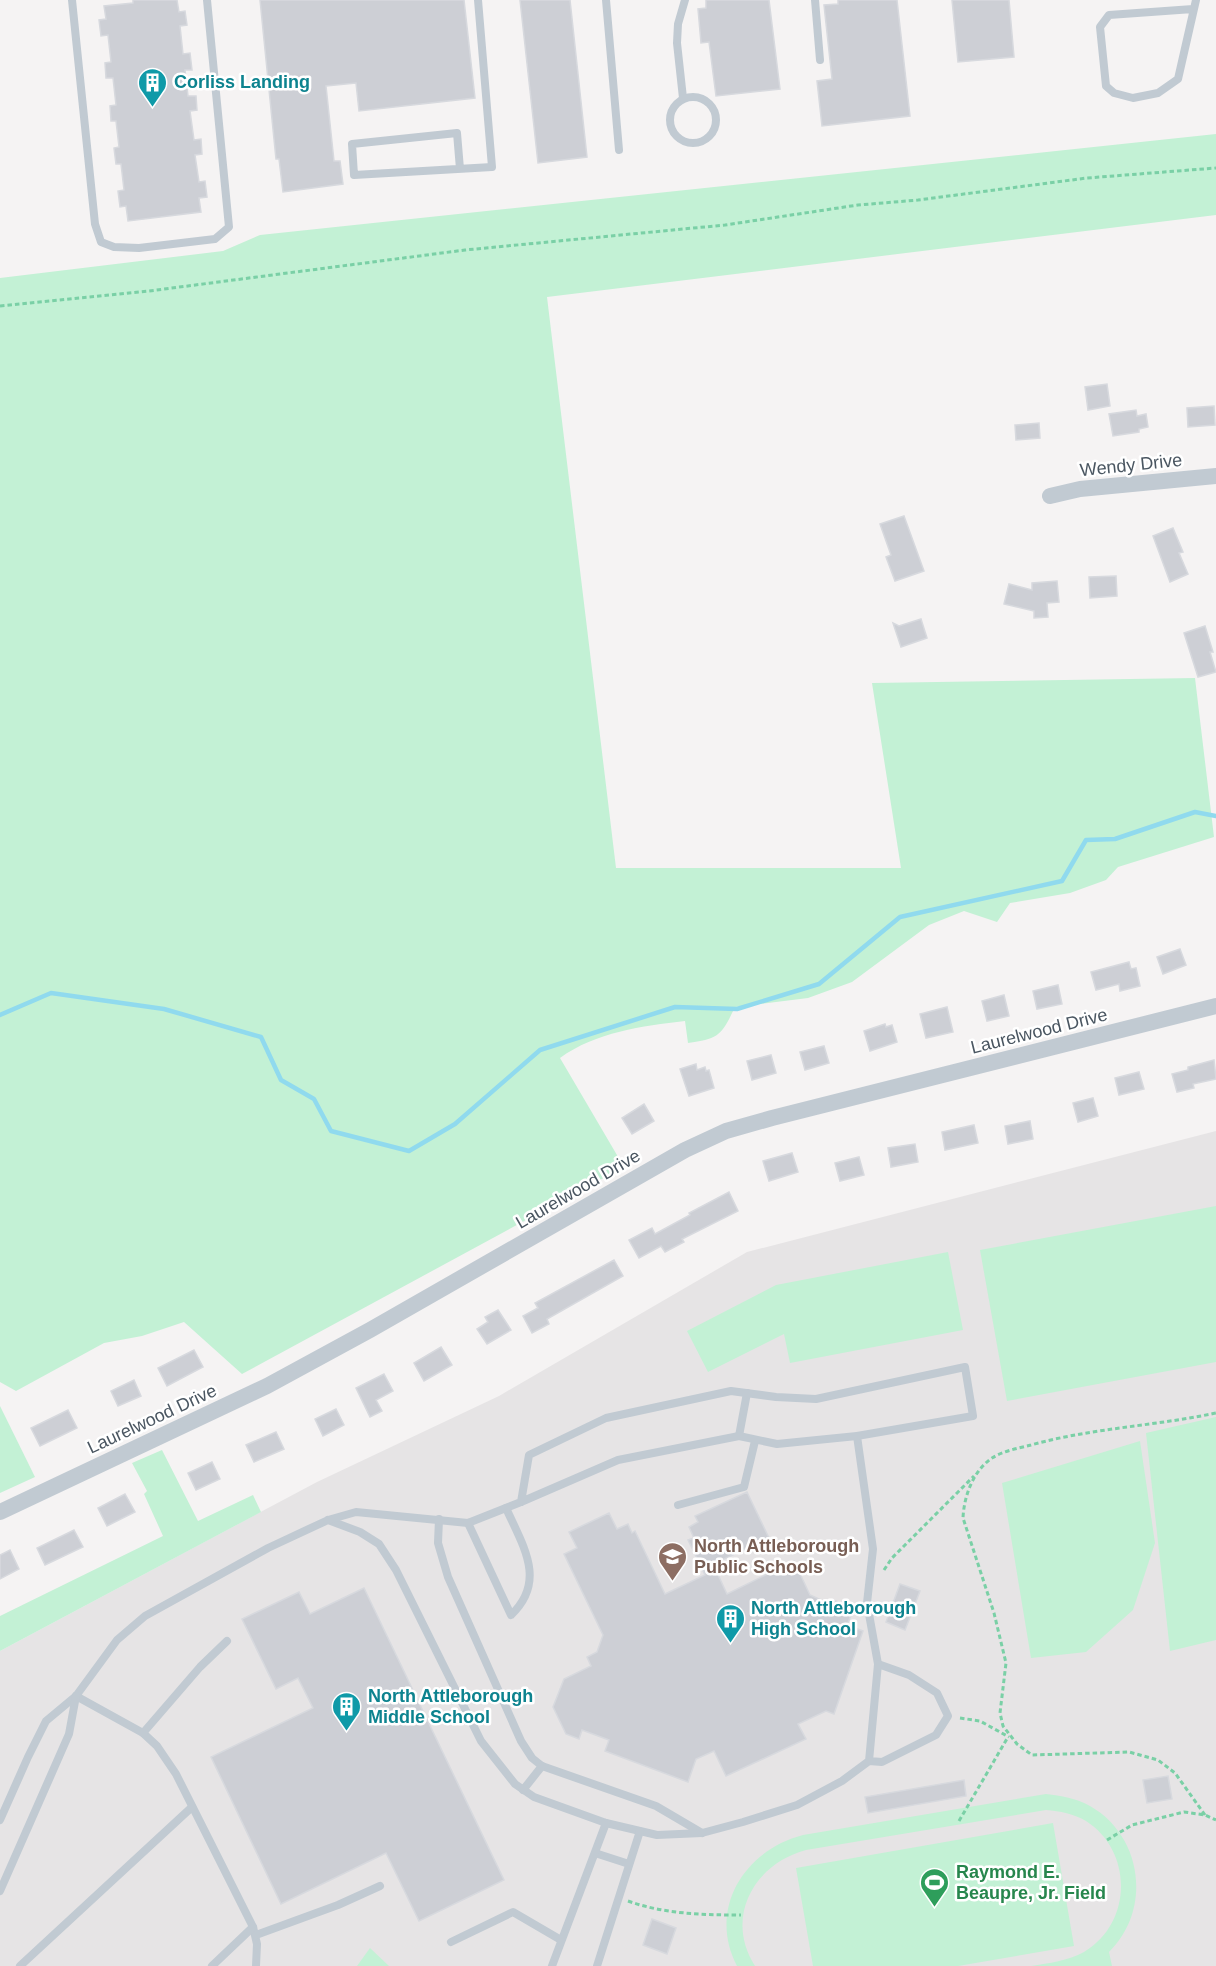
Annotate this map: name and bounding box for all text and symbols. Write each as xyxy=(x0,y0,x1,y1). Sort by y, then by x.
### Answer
building icon: Corliss Landing xyxy=(137,66,169,108)
place label: Corliss Landing xyxy=(174,72,310,92)
street label: Wendy Drive xyxy=(1079,450,1183,480)
street label: Laurelwood Drive xyxy=(969,1004,1109,1058)
street label: Laurelwood Drive xyxy=(512,1145,644,1233)
street label: Laurelwood Drive xyxy=(84,1380,220,1458)
place label: North Attleborough Public Schools xyxy=(694,1536,859,1577)
school or university icon: North Attleborough Public Schools xyxy=(657,1540,689,1582)
place label: North Attleborough High School xyxy=(751,1598,916,1639)
building icon: North Attleborough High School xyxy=(714,1602,746,1644)
place label: North Attleborough Middle School xyxy=(368,1686,533,1727)
building icon: North Attleborough Middle School xyxy=(331,1690,363,1732)
place label: Raymond E. Beaupre, Jr. Field xyxy=(956,1862,1106,1903)
sports icon: Raymond E. Beaupre, Jr. Field xyxy=(919,1866,951,1908)

